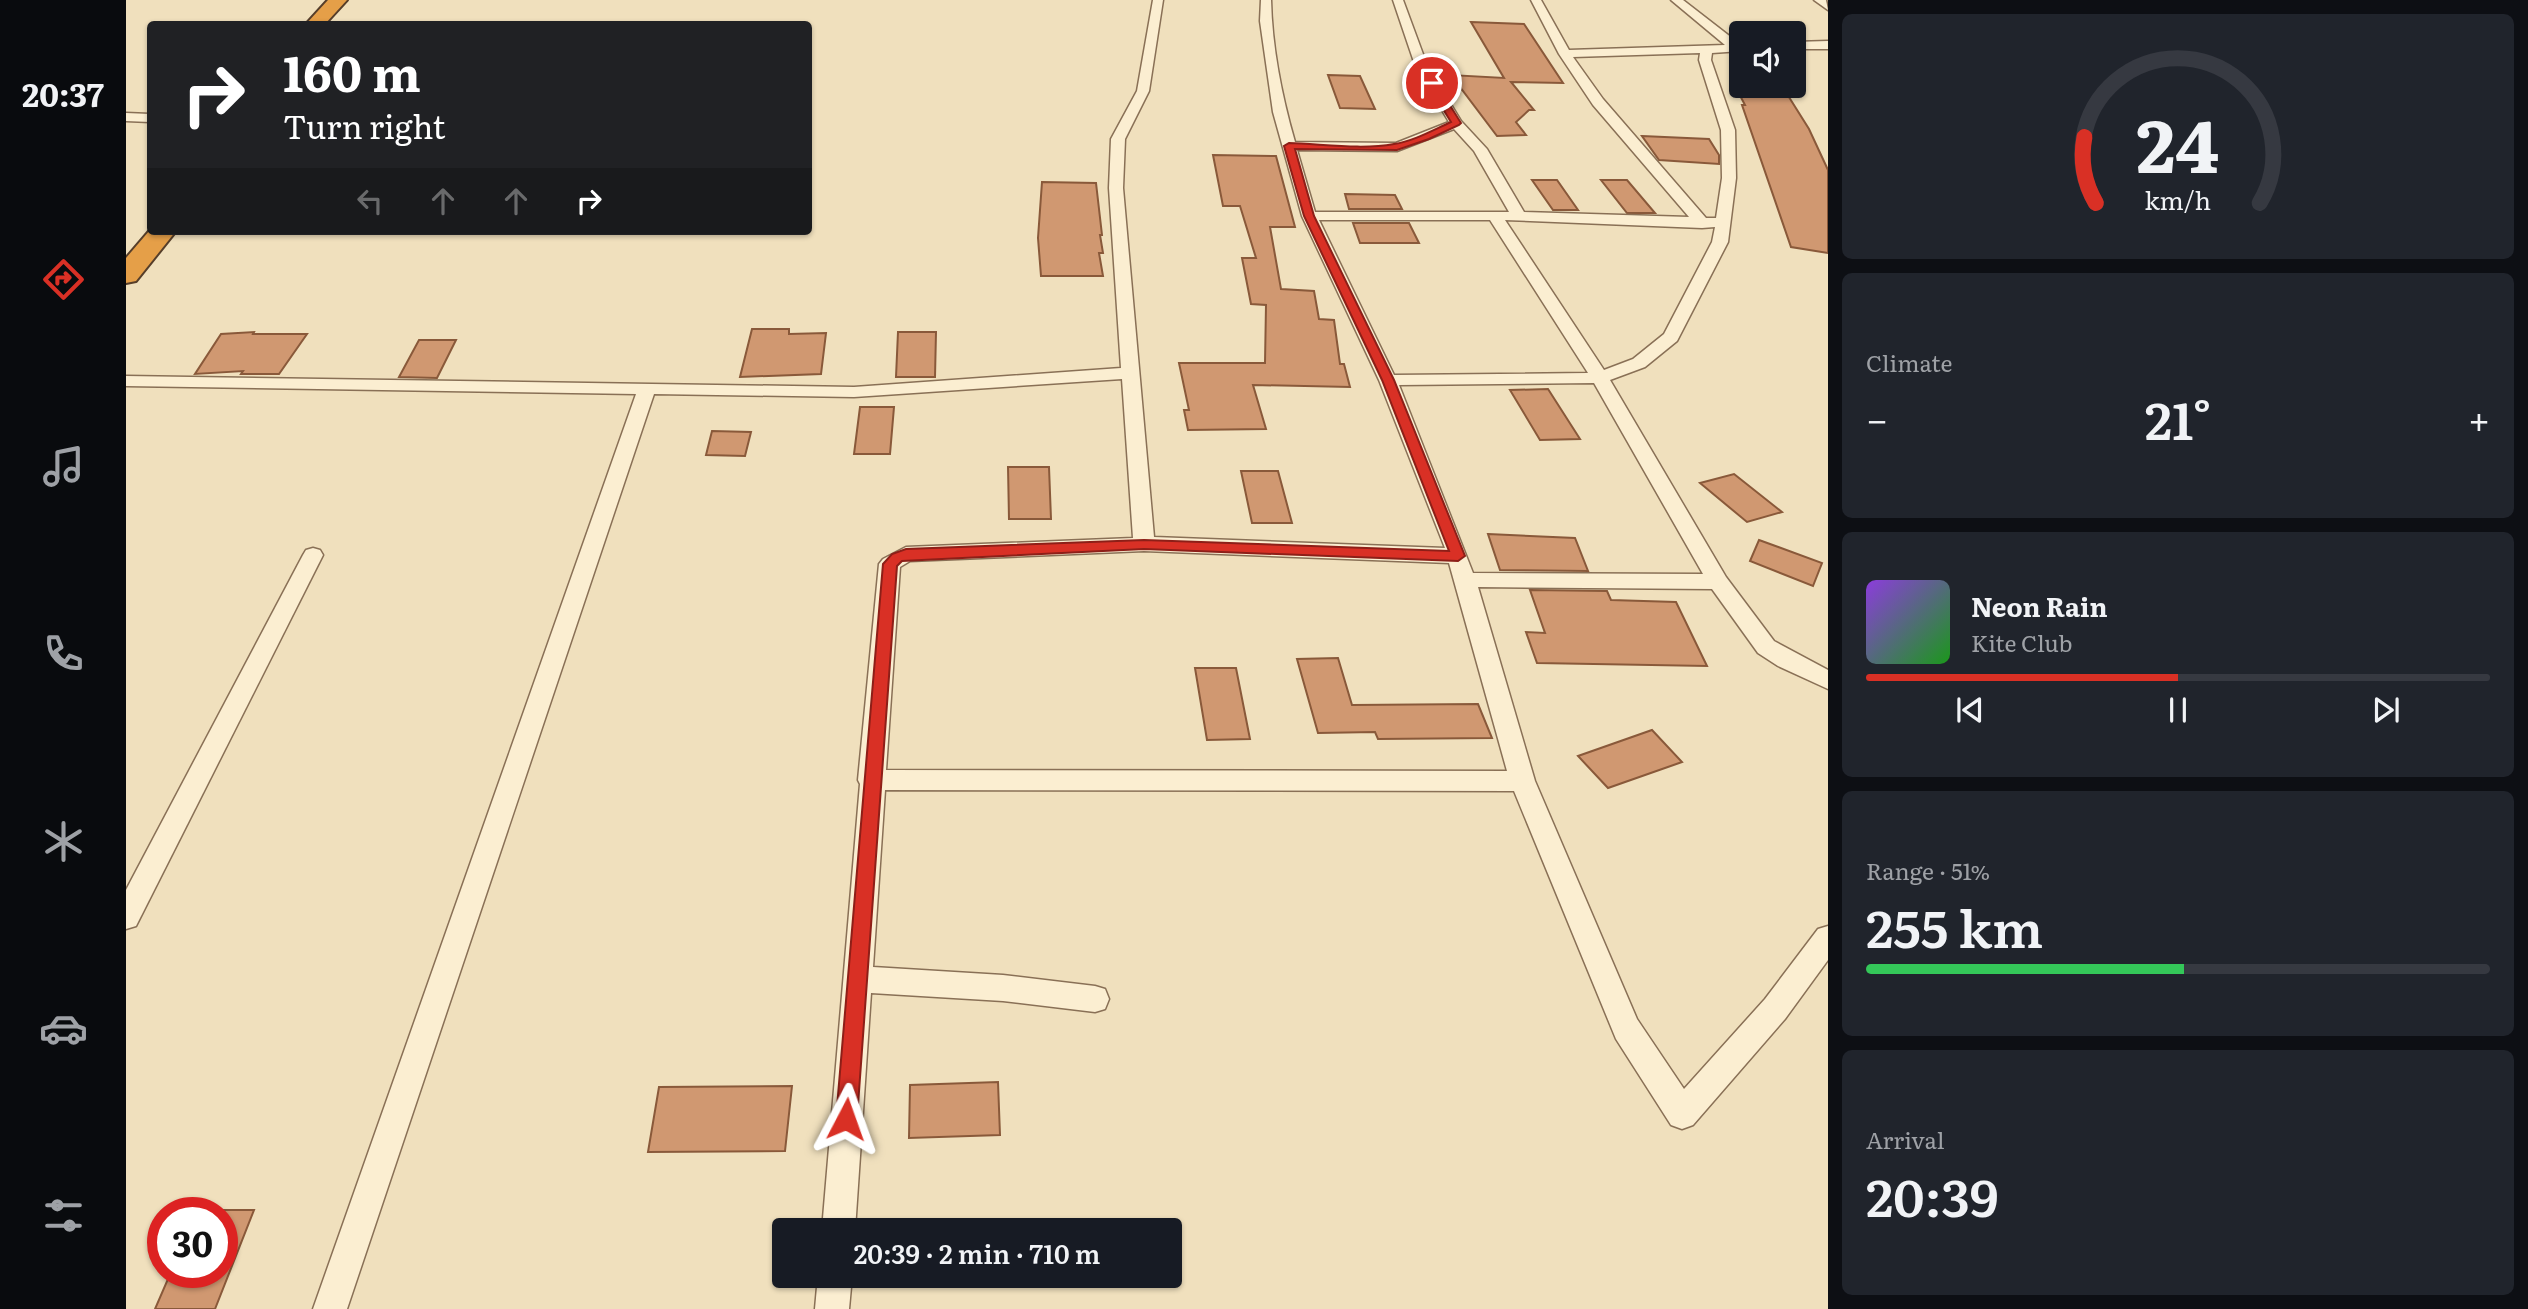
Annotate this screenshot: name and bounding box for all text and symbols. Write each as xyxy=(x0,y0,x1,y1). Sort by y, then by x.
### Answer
map controls xyxy=(1729,21,1806,98)
button: sound xyxy=(1729,21,1806,98)
text: 160 m xyxy=(283,34,421,107)
icon: right xyxy=(168,49,259,140)
pin xyxy=(1402,53,1462,113)
icon: arrive xyxy=(1413,64,1451,102)
text: 20:37 xyxy=(22,69,104,117)
text: 24 xyxy=(2137,87,2220,195)
text: Turn right xyxy=(283,101,445,149)
text: km/h xyxy=(2145,180,2211,217)
icon: left xyxy=(351,182,389,220)
icon: ahead xyxy=(424,182,462,220)
icon: ahead xyxy=(497,182,535,220)
icon: right xyxy=(570,182,608,220)
icon: directions xyxy=(39,255,88,304)
text: Climate xyxy=(1866,345,1952,379)
text: 21° xyxy=(2145,379,2211,456)
text: − xyxy=(1866,389,1888,446)
text: + xyxy=(2468,389,2490,446)
icon: music xyxy=(39,442,88,491)
text: Neon Rain xyxy=(1971,586,2108,625)
text: Kite Club xyxy=(1971,625,2072,659)
icon: phone xyxy=(39,629,88,678)
icon: previous xyxy=(1951,691,1989,729)
icon: pause xyxy=(2159,691,2197,729)
icon: next xyxy=(2367,691,2405,729)
icon: climate xyxy=(39,817,88,866)
text: Range · 51% xyxy=(1866,853,1990,887)
text: 255 km xyxy=(1866,887,2043,964)
icon: car xyxy=(39,1004,88,1053)
position arrow xyxy=(809,1082,883,1156)
text: Arrival xyxy=(1866,1122,1945,1156)
text: 20:39 xyxy=(1866,1156,1999,1233)
icon: filters xyxy=(39,1191,88,1240)
speed limit sign: 30 xyxy=(147,1197,238,1288)
text: 20:39 · 2 min · 710 m xyxy=(854,1233,1100,1272)

